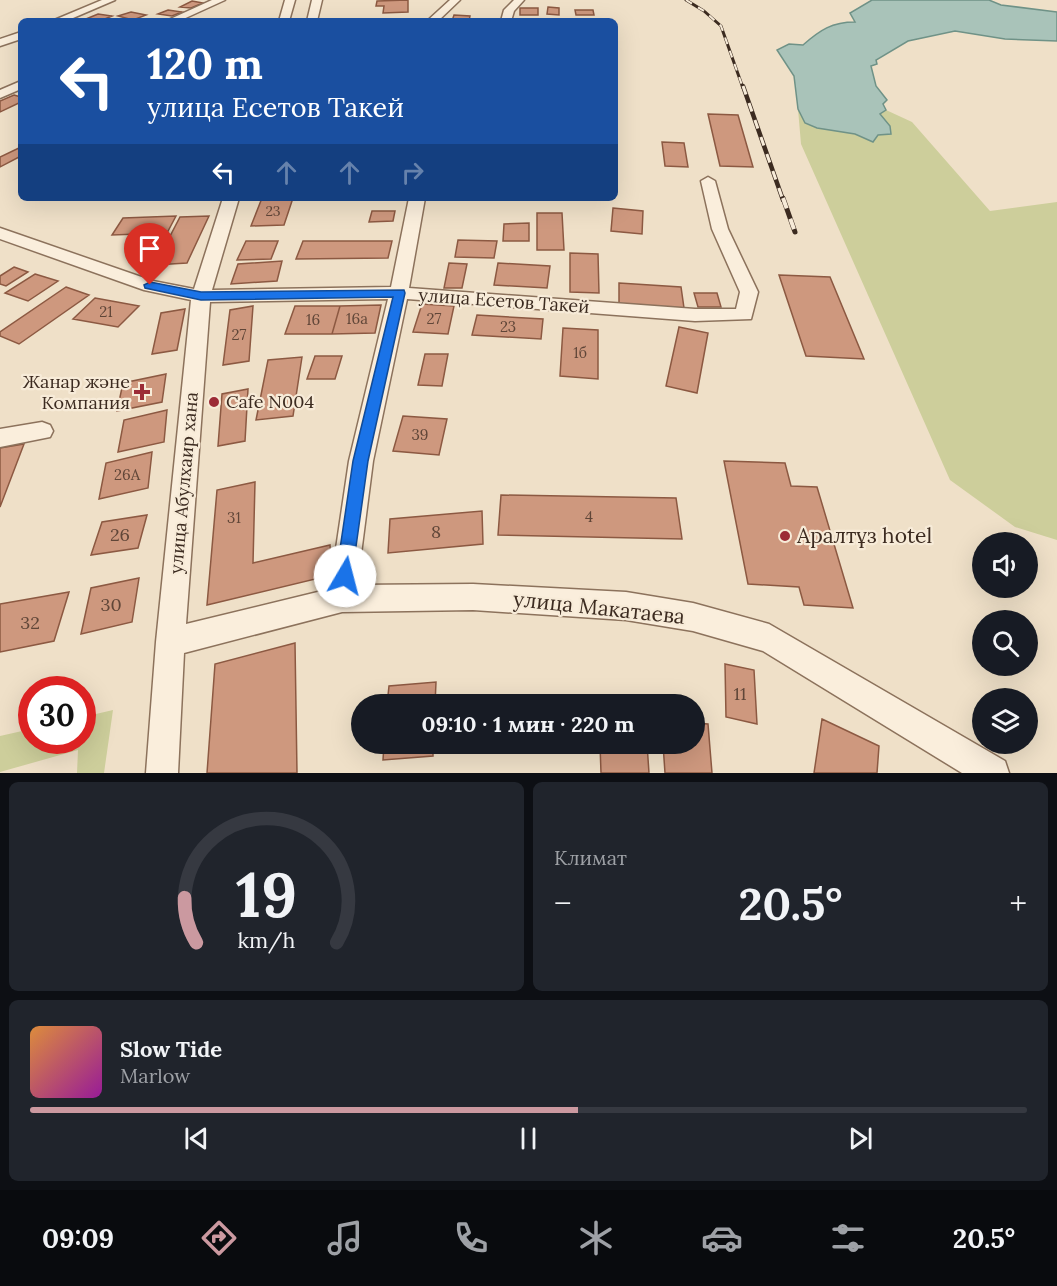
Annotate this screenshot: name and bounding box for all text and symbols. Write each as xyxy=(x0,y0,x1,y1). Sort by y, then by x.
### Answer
text: 120 m xyxy=(147,37,263,91)
icon: left xyxy=(48,42,126,120)
text: улица Есетов Такей xyxy=(147,90,404,124)
icon: left xyxy=(207,156,240,189)
icon: ahead xyxy=(270,156,303,189)
icon: ahead xyxy=(333,156,366,189)
icon: right xyxy=(396,156,429,189)
house number: 23 xyxy=(265,202,281,220)
pin xyxy=(124,223,175,285)
icon: arrive xyxy=(133,232,166,265)
street label: улица Есетов Такей xyxy=(418,283,590,318)
house number: 21 xyxy=(99,302,113,321)
house number: 16а xyxy=(346,309,368,328)
house number: 27 xyxy=(427,309,442,328)
house number: 16 xyxy=(306,310,320,329)
house number: 23 xyxy=(500,317,516,336)
house number: 27 xyxy=(232,325,247,344)
house number: 1б xyxy=(573,343,587,362)
place label: Жанар және Компания xyxy=(23,370,130,414)
marker: Жанар және Компания xyxy=(135,385,149,399)
place label: Cafe N004 xyxy=(226,390,314,413)
street label: улица Абулхаир хана xyxy=(164,391,203,575)
marker: Cafe N004 xyxy=(207,395,221,409)
house number: 39 xyxy=(411,425,429,444)
house number: 26А xyxy=(114,465,141,484)
house number: 4 xyxy=(585,507,593,526)
house number: 31 xyxy=(227,508,241,527)
house number: 8 xyxy=(431,520,441,543)
place label: Аралтұз hotel xyxy=(796,522,932,549)
house number: 26 xyxy=(110,523,130,546)
marker: Аралтұз hotel xyxy=(778,529,792,543)
map controls xyxy=(972,532,1038,754)
button: sound xyxy=(972,532,1038,598)
position arrow xyxy=(313,544,377,608)
street label: улица Макатаева xyxy=(512,585,686,630)
house number: 30 xyxy=(100,593,122,616)
button: search xyxy=(972,610,1038,676)
house number: 32 xyxy=(20,611,40,634)
speed limit sign: 30 xyxy=(18,676,96,754)
house number: 11 xyxy=(733,682,747,705)
button: layers xyxy=(972,688,1038,754)
text: 09:10 · 1 мин · 220 m xyxy=(421,710,635,738)
text: Климат xyxy=(554,845,627,870)
text: 19 xyxy=(236,854,297,934)
text: 20.5° xyxy=(739,875,842,932)
text: − xyxy=(554,882,572,924)
text: + xyxy=(1009,882,1027,924)
text: km/h xyxy=(238,927,296,955)
text: Slow Tide xyxy=(120,1035,222,1063)
text: Marlow xyxy=(120,1063,190,1088)
icon: previous xyxy=(180,1122,213,1155)
icon: pause xyxy=(512,1122,545,1155)
icon: next xyxy=(844,1122,877,1155)
icon: directions xyxy=(198,1217,240,1259)
icon: music xyxy=(324,1217,366,1259)
icon: phone xyxy=(450,1217,492,1259)
icon: climate xyxy=(575,1217,617,1259)
icon: car xyxy=(701,1217,743,1259)
icon: filters xyxy=(827,1217,869,1259)
text: 09:09 xyxy=(42,1221,114,1255)
text: 20.5° xyxy=(953,1221,1015,1255)

